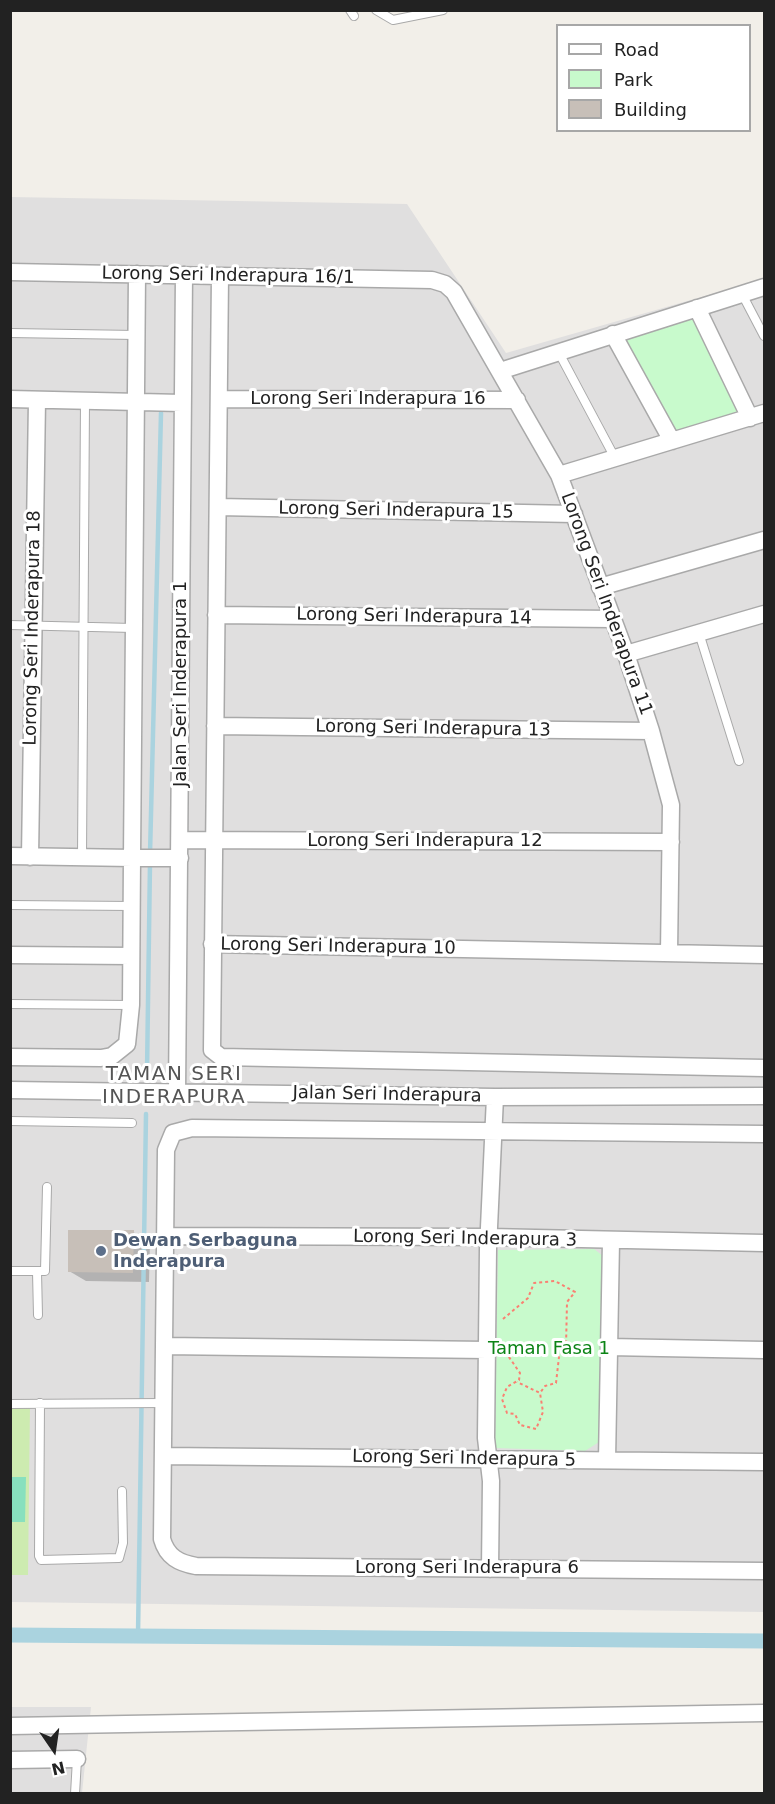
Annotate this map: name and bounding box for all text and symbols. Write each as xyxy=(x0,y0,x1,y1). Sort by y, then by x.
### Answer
legend xyxy=(556,24,751,132)
text: Road xyxy=(614,39,659,60)
text: Park xyxy=(614,69,653,90)
text: Building xyxy=(614,99,687,120)
street label: Lorong Seri Inderapura 16/1 xyxy=(101,263,355,289)
street label: Lorong Seri Inderapura 16 xyxy=(250,388,486,410)
street label: Lorong Seri Inderapura 11 xyxy=(556,490,656,718)
street label: Lorong Seri Inderapura 15 xyxy=(278,498,514,524)
street label: Lorong Seri Inderapura 18 xyxy=(20,510,46,746)
street label: Jalan Seri Inderapura 1 xyxy=(170,581,192,787)
street label: Lorong Seri Inderapura 14 xyxy=(296,604,532,630)
street label: Lorong Seri Inderapura 13 xyxy=(315,716,551,742)
street label: Lorong Seri Inderapura 12 xyxy=(307,830,543,852)
street label: Lorong Seri Inderapura 10 xyxy=(220,934,456,960)
district label: TAMAN SERI INDERAPURA xyxy=(102,1063,246,1110)
street label: Jalan Seri Inderapura xyxy=(292,1083,482,1107)
street label: Lorong Seri Inderapura 3 xyxy=(353,1226,577,1252)
place label: Dewan Serbaguna Inderapura xyxy=(113,1230,298,1272)
marker: Dewan Serbaguna Inderapura xyxy=(94,1244,108,1258)
park label: Taman Fasa 1 xyxy=(488,1338,610,1360)
street label: Lorong Seri Inderapura 5 xyxy=(352,1446,576,1472)
street label: Lorong Seri Inderapura 6 xyxy=(355,1557,579,1579)
north arrow xyxy=(24,1720,84,1780)
text: N xyxy=(50,1757,67,1779)

